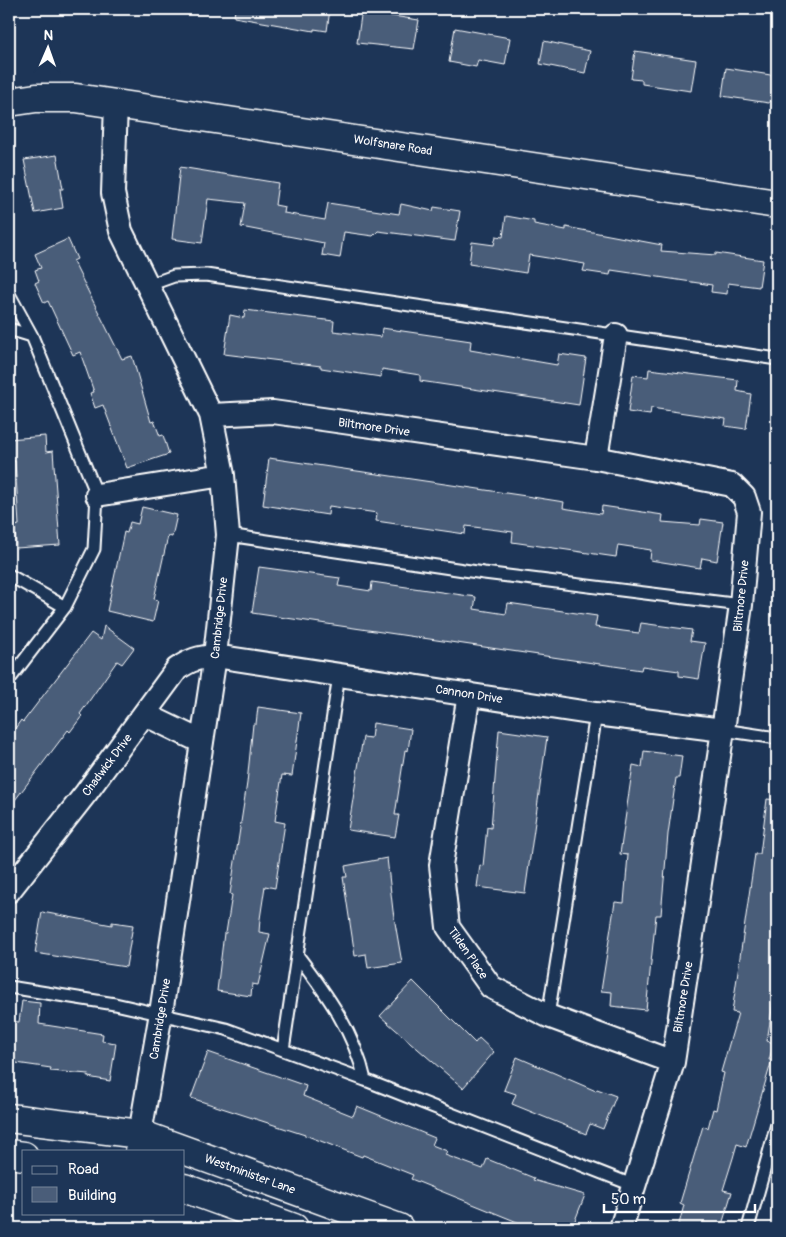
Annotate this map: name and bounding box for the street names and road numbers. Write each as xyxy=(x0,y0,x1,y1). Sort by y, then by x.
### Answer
street label: Wolfsnare Road xyxy=(352,132,434,159)
street label: Biltmore Drive xyxy=(337,415,411,440)
street label: Biltmore Drive xyxy=(730,559,753,633)
street label: Cambridge Drive xyxy=(208,576,231,660)
street label: Cannon Drive xyxy=(434,682,504,707)
street label: Chadwick Drive xyxy=(79,731,136,799)
street label: Tilden Place xyxy=(444,924,491,982)
street label: Biltmore Drive xyxy=(670,960,697,1034)
street label: Cambridge Drive xyxy=(147,977,174,1061)
street label: Westminister Lane xyxy=(202,1151,297,1198)

